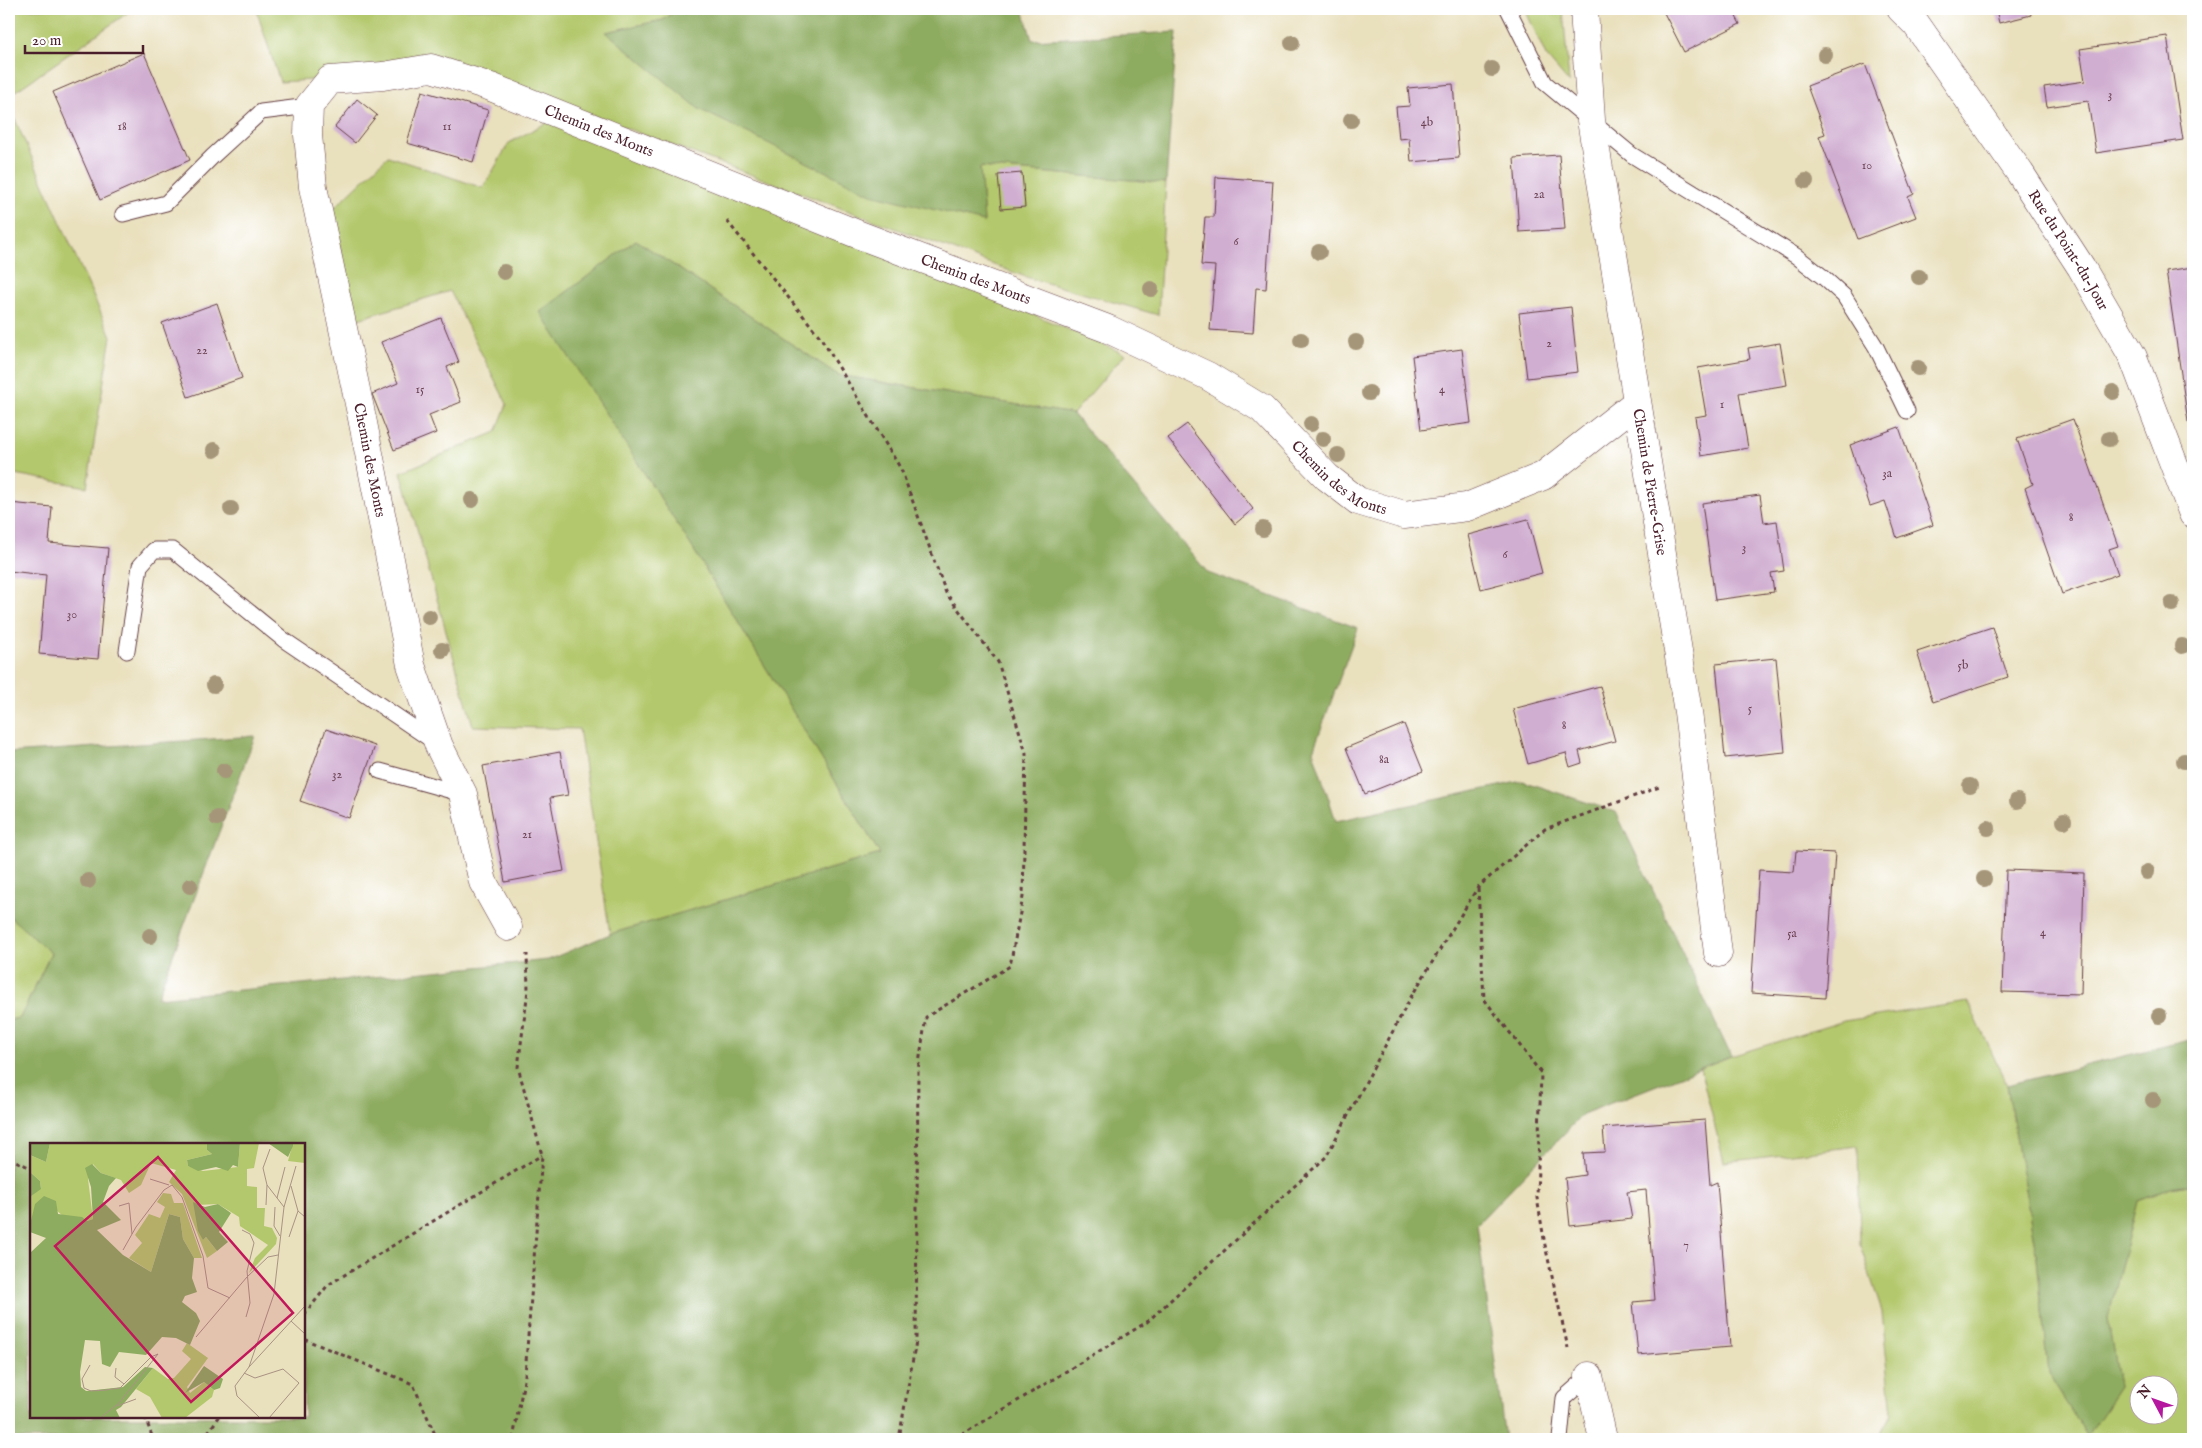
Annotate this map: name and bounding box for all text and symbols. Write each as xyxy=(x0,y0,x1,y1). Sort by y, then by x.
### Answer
scale bar xyxy=(25,22,142,54)
text: 20 m xyxy=(32,31,62,50)
house number: 3 xyxy=(2108,87,2112,102)
street label: Chemin des Monts xyxy=(541,100,656,161)
house number: 4b xyxy=(1421,115,1433,130)
house number: 18 xyxy=(117,119,127,134)
house number: 11 xyxy=(443,119,451,134)
house number: 10 xyxy=(1862,158,1872,173)
street label: Rue du Point-du-Jour xyxy=(2023,186,2113,314)
house number: 2a xyxy=(1534,187,1545,202)
house number: 6 xyxy=(1233,234,1239,249)
street label: Chemin des Monts xyxy=(918,250,1033,309)
house number: 2 xyxy=(1546,336,1552,351)
house number: 22 xyxy=(196,343,208,358)
house number: 15 xyxy=(416,382,425,397)
house number: 4 xyxy=(1439,382,1445,397)
house number: 1 xyxy=(1720,397,1724,412)
street label: Chemin des Monts xyxy=(349,401,390,519)
street label: Chemin de Pierre-Grise xyxy=(1628,407,1671,557)
street label: Chemin des Monts xyxy=(1287,437,1389,519)
house number: 3a xyxy=(1882,466,1893,481)
house number: 8 xyxy=(2069,510,2074,525)
house number: 3 xyxy=(1742,540,1746,555)
house number: 6 xyxy=(1502,547,1508,562)
house number: 30 xyxy=(67,607,77,622)
house number: 5b xyxy=(1958,658,1968,673)
house number: 5 xyxy=(1748,701,1753,716)
house number: 8 xyxy=(1562,718,1567,733)
house number: 8a xyxy=(1379,752,1390,767)
house number: 32 xyxy=(332,767,342,782)
house number: 21 xyxy=(522,827,532,842)
house number: 4 xyxy=(2040,925,2046,940)
house number: 5a xyxy=(1787,926,1798,941)
inset map xyxy=(30,1143,305,1418)
house number: 7 xyxy=(1683,1238,1689,1253)
north arrow xyxy=(2130,1376,2180,1426)
text: N xyxy=(2134,1382,2156,1403)

